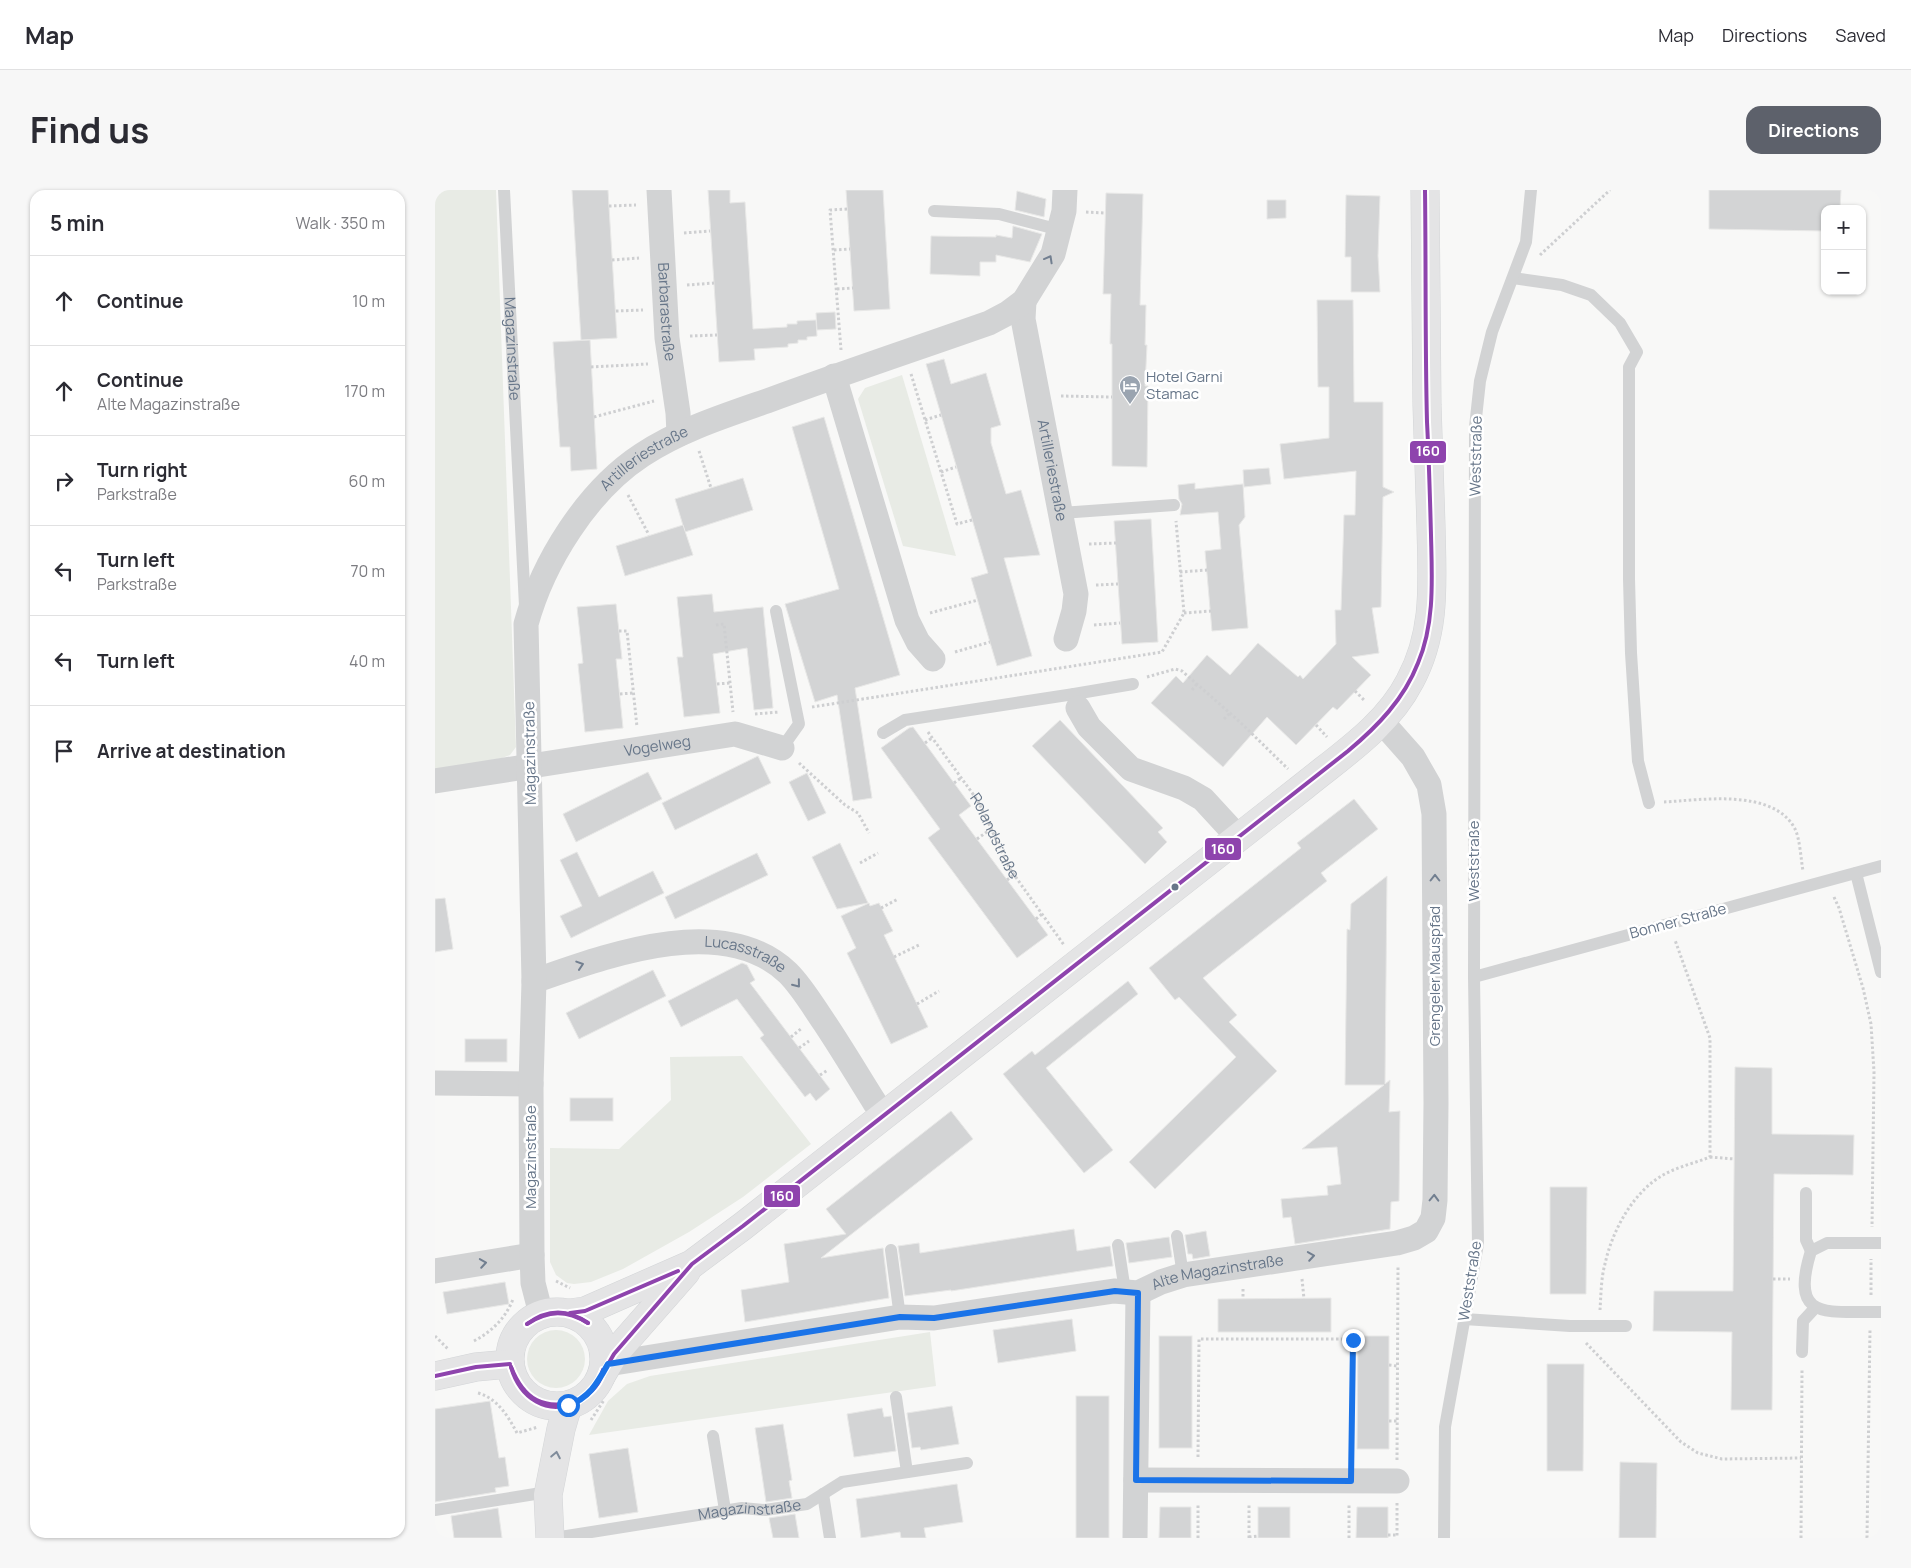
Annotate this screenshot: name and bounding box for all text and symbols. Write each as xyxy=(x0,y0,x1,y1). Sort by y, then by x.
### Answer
text: Map xyxy=(25,18,74,51)
text: Map xyxy=(1658,23,1694,47)
text: Directions xyxy=(1722,23,1807,47)
text: Saved xyxy=(1835,23,1886,47)
text: Find us xyxy=(30,106,149,154)
button: Directions xyxy=(1746,106,1881,154)
map controls xyxy=(1821,205,1866,295)
button: + xyxy=(1821,205,1866,250)
text: 5 min xyxy=(50,209,104,237)
text: Walk · 350 m xyxy=(296,212,385,234)
button: − xyxy=(1821,250,1866,295)
one-way arrow xyxy=(1043,255,1053,264)
street label: Barbarastraße xyxy=(653,262,681,363)
icon: ahead xyxy=(50,287,78,315)
text: Continue xyxy=(97,288,183,314)
text: 10 m xyxy=(352,290,385,312)
street label: Magazinstraße xyxy=(499,296,526,401)
place label: Hotel Garni Stamac xyxy=(1146,366,1223,404)
text: Continue xyxy=(97,367,183,393)
hotel icon: Hotel Garni Stamac xyxy=(1118,374,1142,405)
icon: ahead xyxy=(50,377,78,405)
text: 170 m xyxy=(344,380,385,402)
text: Alte Magazinstraße xyxy=(97,393,240,415)
street label: Weststraße xyxy=(1464,415,1487,497)
street label: Artilleriestraße xyxy=(1033,417,1073,523)
street label: Artilleriestraße xyxy=(595,421,692,495)
line badge: 160 xyxy=(1409,440,1447,464)
text: 160 xyxy=(1416,441,1440,460)
text: Turn right xyxy=(97,457,187,483)
icon: right xyxy=(50,467,78,495)
text: 60 m xyxy=(349,470,385,492)
text: Parkstraße xyxy=(97,483,177,505)
text: Turn left xyxy=(97,547,175,573)
icon: left xyxy=(50,557,78,585)
text: 70 m xyxy=(350,560,385,582)
text: Parkstraße xyxy=(97,573,177,595)
icon: left xyxy=(50,647,78,675)
text: Turn left xyxy=(97,648,175,674)
text: 40 m xyxy=(349,650,385,672)
street label: Magazinstraße xyxy=(518,701,541,805)
street label: Vogelweg xyxy=(622,730,692,761)
icon: arrive xyxy=(50,737,78,765)
text: Arrive at destination xyxy=(97,738,286,764)
street label: Rolandstraße xyxy=(965,788,1025,883)
street label: Weststraße xyxy=(1463,820,1484,901)
line badge: 160 xyxy=(1204,837,1242,861)
text: 160 xyxy=(1211,839,1235,858)
one-way arrow xyxy=(1430,874,1440,882)
unlabelled marker xyxy=(1170,882,1180,892)
street label: Bonner Straße xyxy=(1627,897,1729,944)
street label: Grengeler Mauspfad xyxy=(1424,906,1445,1046)
street label: Lucasstraße xyxy=(704,931,791,977)
one-way arrow xyxy=(576,961,584,971)
one-way arrow xyxy=(792,979,801,988)
street label: Magazinstraße xyxy=(520,1105,541,1209)
line badge: 160 xyxy=(763,1184,801,1208)
text: 160 xyxy=(770,1186,794,1205)
one-way arrow xyxy=(1429,1194,1440,1202)
street label: Weststraße xyxy=(1453,1239,1486,1322)
street label: Alte Magazinstraße xyxy=(1148,1249,1285,1295)
one-way arrow xyxy=(1306,1252,1315,1262)
one-way arrow xyxy=(479,1259,487,1269)
route end xyxy=(1342,1329,1365,1352)
route start xyxy=(557,1394,580,1417)
one-way arrow xyxy=(550,1451,560,1460)
street label: Magazinstraße xyxy=(697,1494,803,1525)

